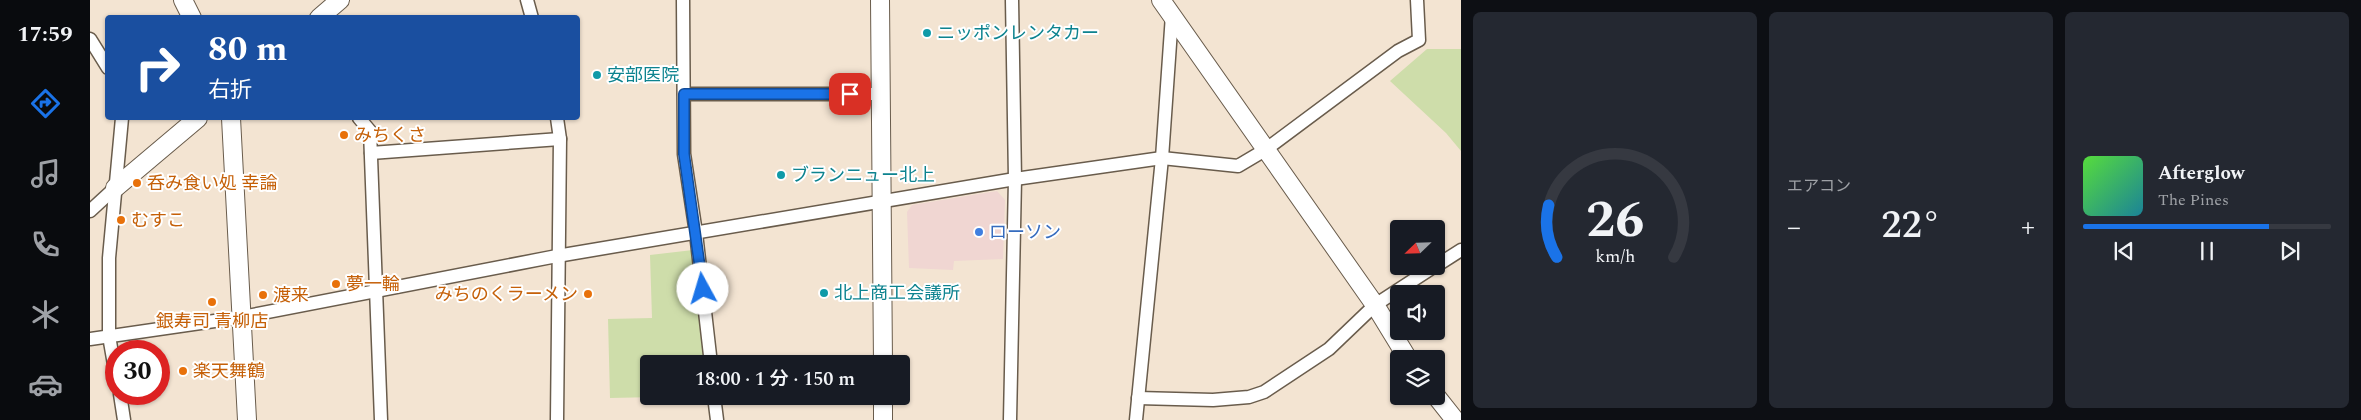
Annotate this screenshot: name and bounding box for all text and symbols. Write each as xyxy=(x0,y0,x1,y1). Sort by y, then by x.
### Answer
text: 17:59 xyxy=(17,18,73,51)
place label: ニッポンレンタカー xyxy=(937,20,1099,47)
text: 80 m xyxy=(208,23,288,76)
marker: ニッポンレンタカー xyxy=(921,27,933,39)
icon: right xyxy=(125,35,190,100)
place label: 安部医院 xyxy=(607,62,679,89)
marker: 安部医院 xyxy=(591,69,603,81)
pin xyxy=(829,73,871,115)
text: 右折 xyxy=(208,74,252,107)
icon: arrive xyxy=(836,80,864,108)
icon: directions xyxy=(28,86,63,121)
place label: みちくさ xyxy=(354,122,426,149)
marker: みちくさ xyxy=(338,129,350,141)
icon: music xyxy=(28,156,63,191)
text: Afterglow xyxy=(2158,159,2245,188)
place label: ブランニュー北上 xyxy=(791,162,935,189)
marker: ブランニュー北上 xyxy=(775,169,787,181)
place label: 呑み食い処 幸論 xyxy=(147,170,278,197)
text: エアコン xyxy=(1787,174,1851,198)
marker: 呑み食い処 幸論 xyxy=(131,177,143,189)
text: 26 xyxy=(1586,181,1644,260)
text: The Pines xyxy=(2158,188,2229,212)
text: 22° xyxy=(1881,197,1941,255)
text: − xyxy=(1787,206,1801,249)
text: + xyxy=(2021,206,2035,249)
place label: むすこ xyxy=(131,207,185,234)
marker: むすこ xyxy=(115,214,127,226)
place label: ローソン xyxy=(989,219,1061,246)
north arrow xyxy=(1390,220,1445,275)
map controls xyxy=(1390,220,1445,405)
marker: ローソン xyxy=(973,226,985,238)
icon: phone xyxy=(28,227,63,262)
icon: previous xyxy=(2110,237,2138,265)
icon: pause xyxy=(2193,237,2221,265)
icon: next xyxy=(2276,237,2304,265)
text: km/h xyxy=(1595,243,1635,270)
position arrow xyxy=(676,262,728,314)
place label: 夢一輪 xyxy=(346,271,400,298)
marker: 夢一輪 xyxy=(330,278,342,290)
place label: 北上商工会議所 xyxy=(834,280,960,307)
place label: みちのくラーメン xyxy=(435,281,578,308)
place label: 渡来 xyxy=(273,282,309,309)
button: sound xyxy=(1390,285,1445,340)
marker: 北上商工会議所 xyxy=(818,287,830,299)
marker: みちのくラーメン xyxy=(582,288,594,300)
marker: 渡来 xyxy=(257,289,269,301)
marker: 銀寿司 青柳店 xyxy=(206,296,218,308)
icon: climate xyxy=(28,297,63,332)
place label: 銀寿司 青柳店 xyxy=(156,308,268,335)
speed limit sign: 30 xyxy=(105,340,170,405)
button: layers xyxy=(1390,350,1445,405)
place label: 楽天舞鶴 xyxy=(193,358,265,385)
marker: 楽天舞鶴 xyxy=(177,365,189,377)
text: 18:00 · 1 分 · 150 m xyxy=(695,365,855,394)
icon: car xyxy=(28,367,63,402)

